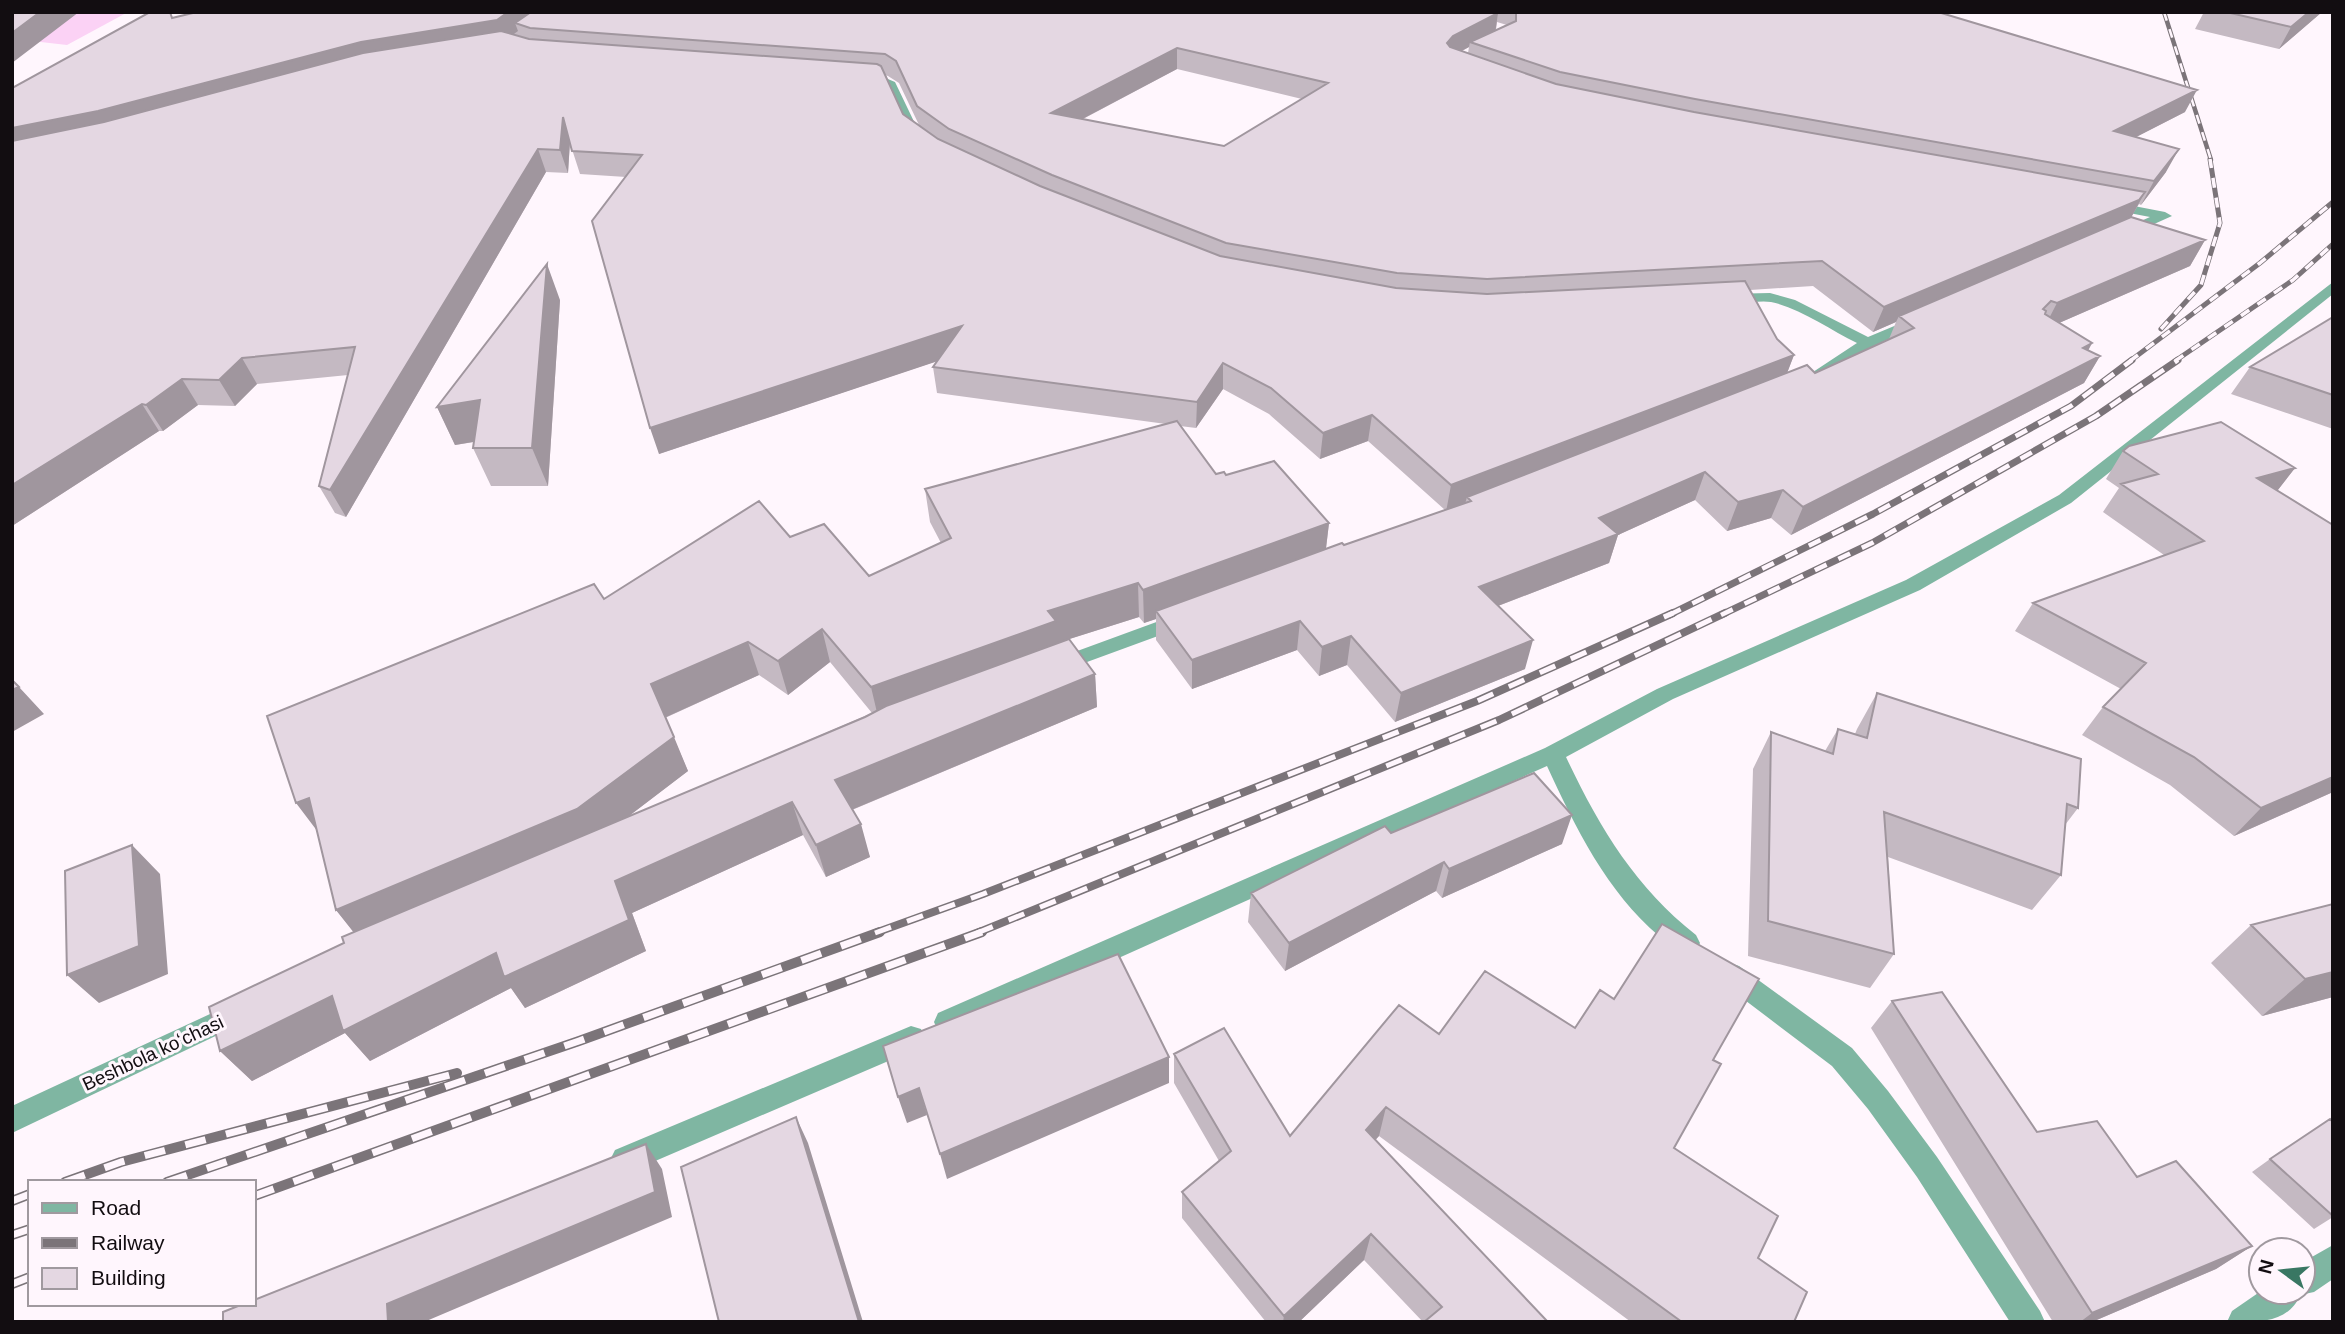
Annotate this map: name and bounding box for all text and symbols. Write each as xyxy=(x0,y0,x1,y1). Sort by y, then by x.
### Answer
street label: Beshbola koʻchasi xyxy=(79,1011,227,1095)
legend xyxy=(28,1180,256,1306)
text: Road xyxy=(91,1196,141,1219)
text: Railway xyxy=(91,1231,165,1254)
north arrow xyxy=(2247,1236,2317,1306)
text: N xyxy=(2254,1257,2278,1276)
text: Building xyxy=(91,1266,166,1289)

